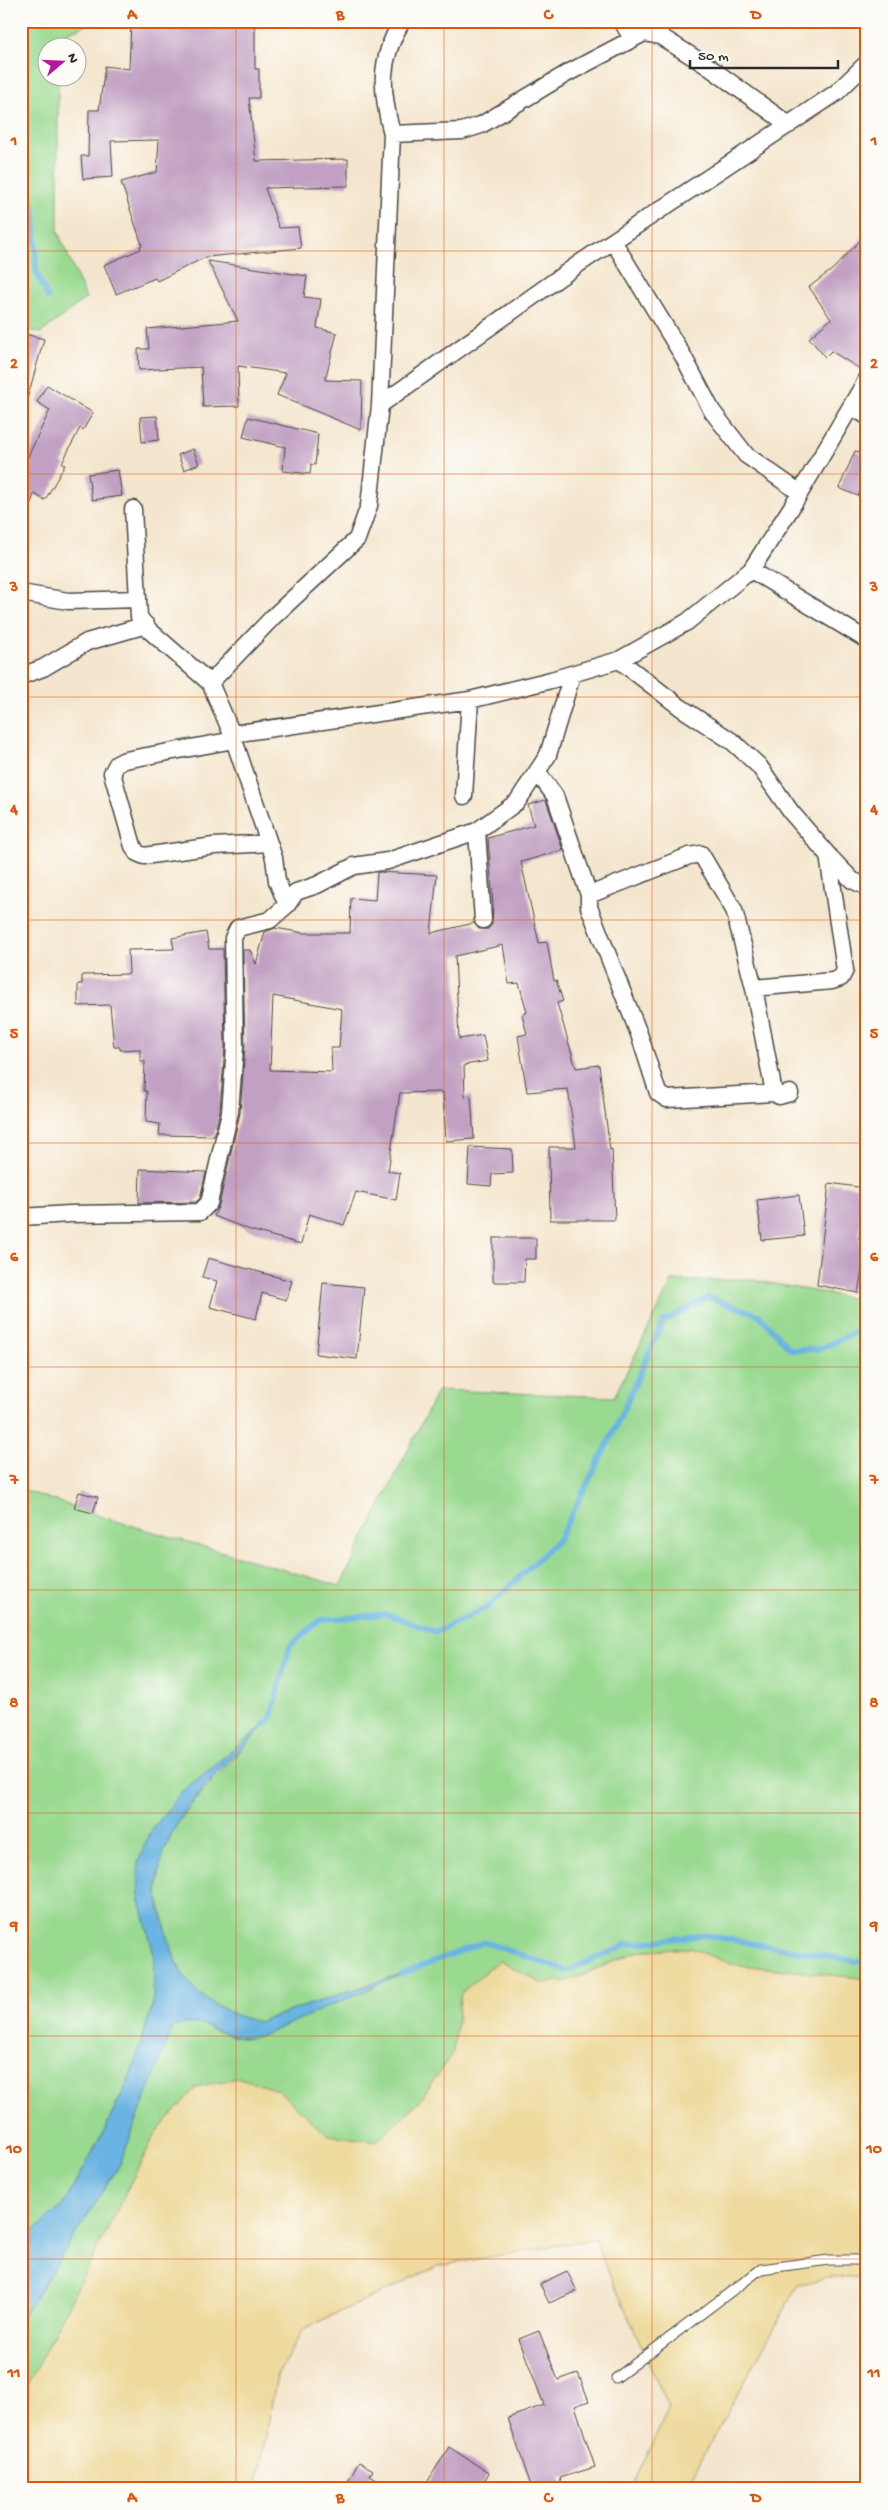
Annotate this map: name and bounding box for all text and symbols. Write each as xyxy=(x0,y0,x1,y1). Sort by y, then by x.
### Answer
text: A xyxy=(126,7,138,26)
text: B xyxy=(335,7,345,26)
text: C xyxy=(543,7,554,26)
text: D xyxy=(749,7,762,26)
north arrow xyxy=(38,38,88,88)
scale bar xyxy=(690,38,838,70)
text: 50 m xyxy=(698,48,729,66)
text: N xyxy=(62,51,81,66)
text: 1 xyxy=(10,133,17,152)
text: 1 xyxy=(870,133,877,152)
text: 2 xyxy=(10,356,18,375)
text: 2 xyxy=(870,356,878,375)
text: 3 xyxy=(9,579,18,598)
text: 3 xyxy=(869,579,878,598)
text: 4 xyxy=(9,802,18,821)
text: 4 xyxy=(869,802,878,821)
text: 5 xyxy=(10,1026,19,1045)
text: 5 xyxy=(870,1026,879,1045)
text: 6 xyxy=(10,1249,19,1268)
text: 6 xyxy=(870,1249,879,1268)
text: 7 xyxy=(9,1472,19,1491)
text: 7 xyxy=(869,1472,879,1491)
text: 8 xyxy=(10,1695,19,1714)
text: 8 xyxy=(870,1695,879,1714)
text: 9 xyxy=(9,1918,18,1937)
text: 9 xyxy=(869,1918,878,1937)
text: 10 xyxy=(5,2141,22,2160)
text: 10 xyxy=(865,2141,882,2160)
text: 11 xyxy=(7,2365,20,2384)
text: 11 xyxy=(867,2365,880,2384)
text: A xyxy=(126,2490,138,2509)
text: B xyxy=(335,2490,345,2509)
text: C xyxy=(543,2490,554,2509)
text: D xyxy=(749,2490,762,2509)

